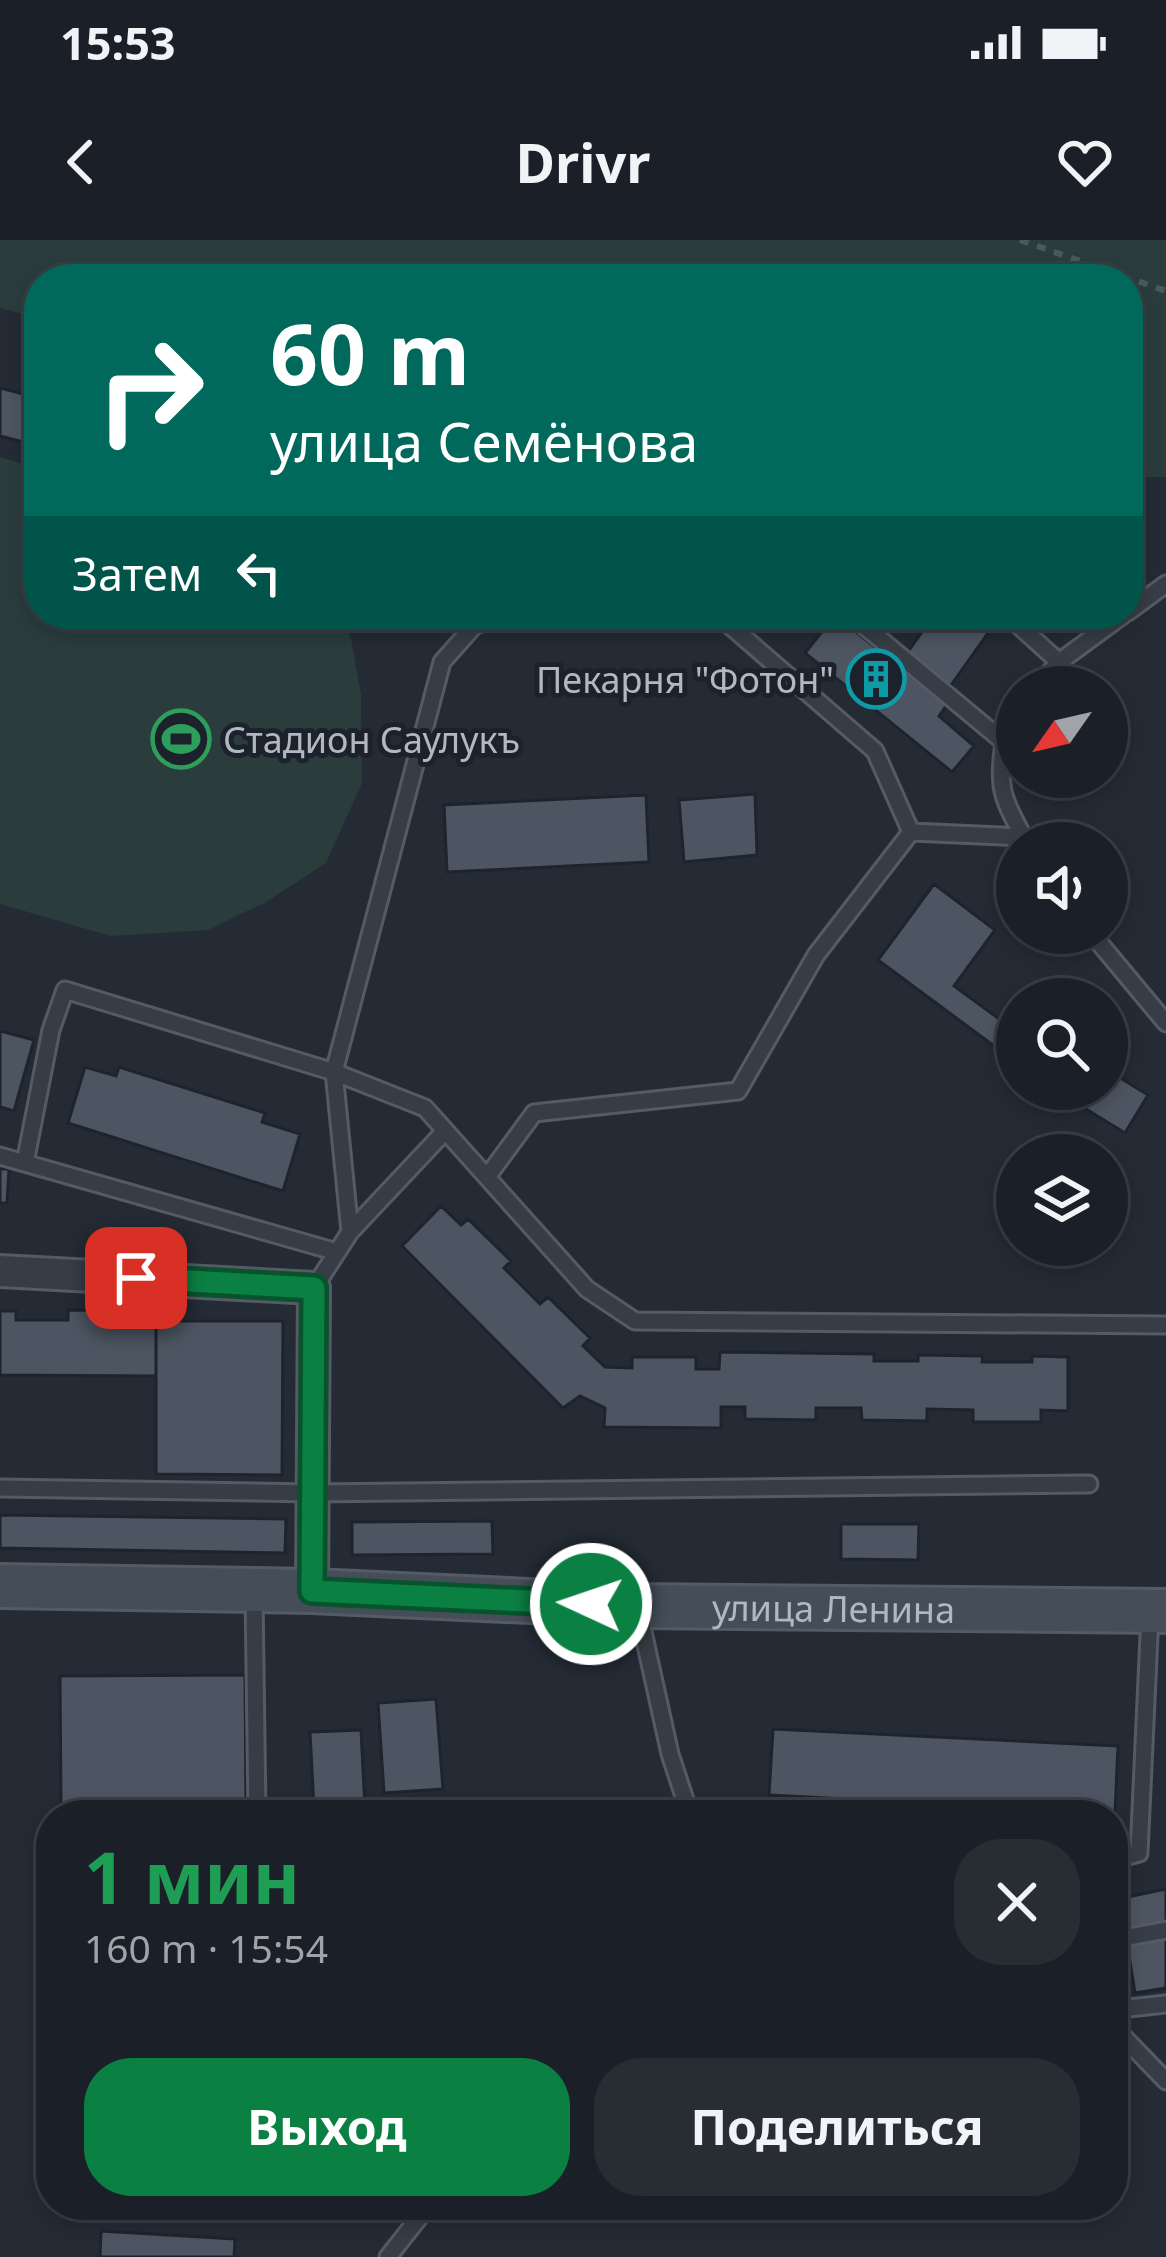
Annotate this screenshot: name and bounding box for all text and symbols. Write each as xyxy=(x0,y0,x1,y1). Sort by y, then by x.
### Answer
text: 15:53 xyxy=(60,12,176,73)
text: Drivr xyxy=(516,125,650,199)
icon: back xyxy=(48,129,114,195)
icon: heart xyxy=(1052,129,1118,195)
text: 60 m xyxy=(270,295,470,410)
icon: right xyxy=(72,312,228,468)
text: улица Семёнова xyxy=(270,404,698,478)
icon: left xyxy=(226,540,292,606)
text: Затем xyxy=(72,543,202,604)
building icon: Пекарня "Фотон" xyxy=(845,648,907,710)
place label: Пекарня "Фотон" xyxy=(536,655,834,704)
north arrow xyxy=(996,666,1128,798)
map controls xyxy=(996,666,1128,1266)
sports icon: Стадион Саулукъ xyxy=(150,708,212,770)
place label: Стадион Саулукъ xyxy=(223,715,520,764)
button: sound xyxy=(996,822,1128,954)
button: search xyxy=(996,978,1128,1110)
button: layers xyxy=(996,1134,1128,1266)
pin xyxy=(85,1227,187,1329)
icon: arrive xyxy=(103,1245,169,1311)
position arrow xyxy=(528,1541,654,1667)
street label: улица Ленина xyxy=(712,1582,955,1634)
text: 1 мин xyxy=(84,1827,300,1925)
button: close xyxy=(954,1839,1080,1965)
text: 160 m · 15:54 xyxy=(84,1921,328,1974)
button: Выход xyxy=(84,2058,570,2196)
button: Поделиться xyxy=(594,2058,1080,2196)

